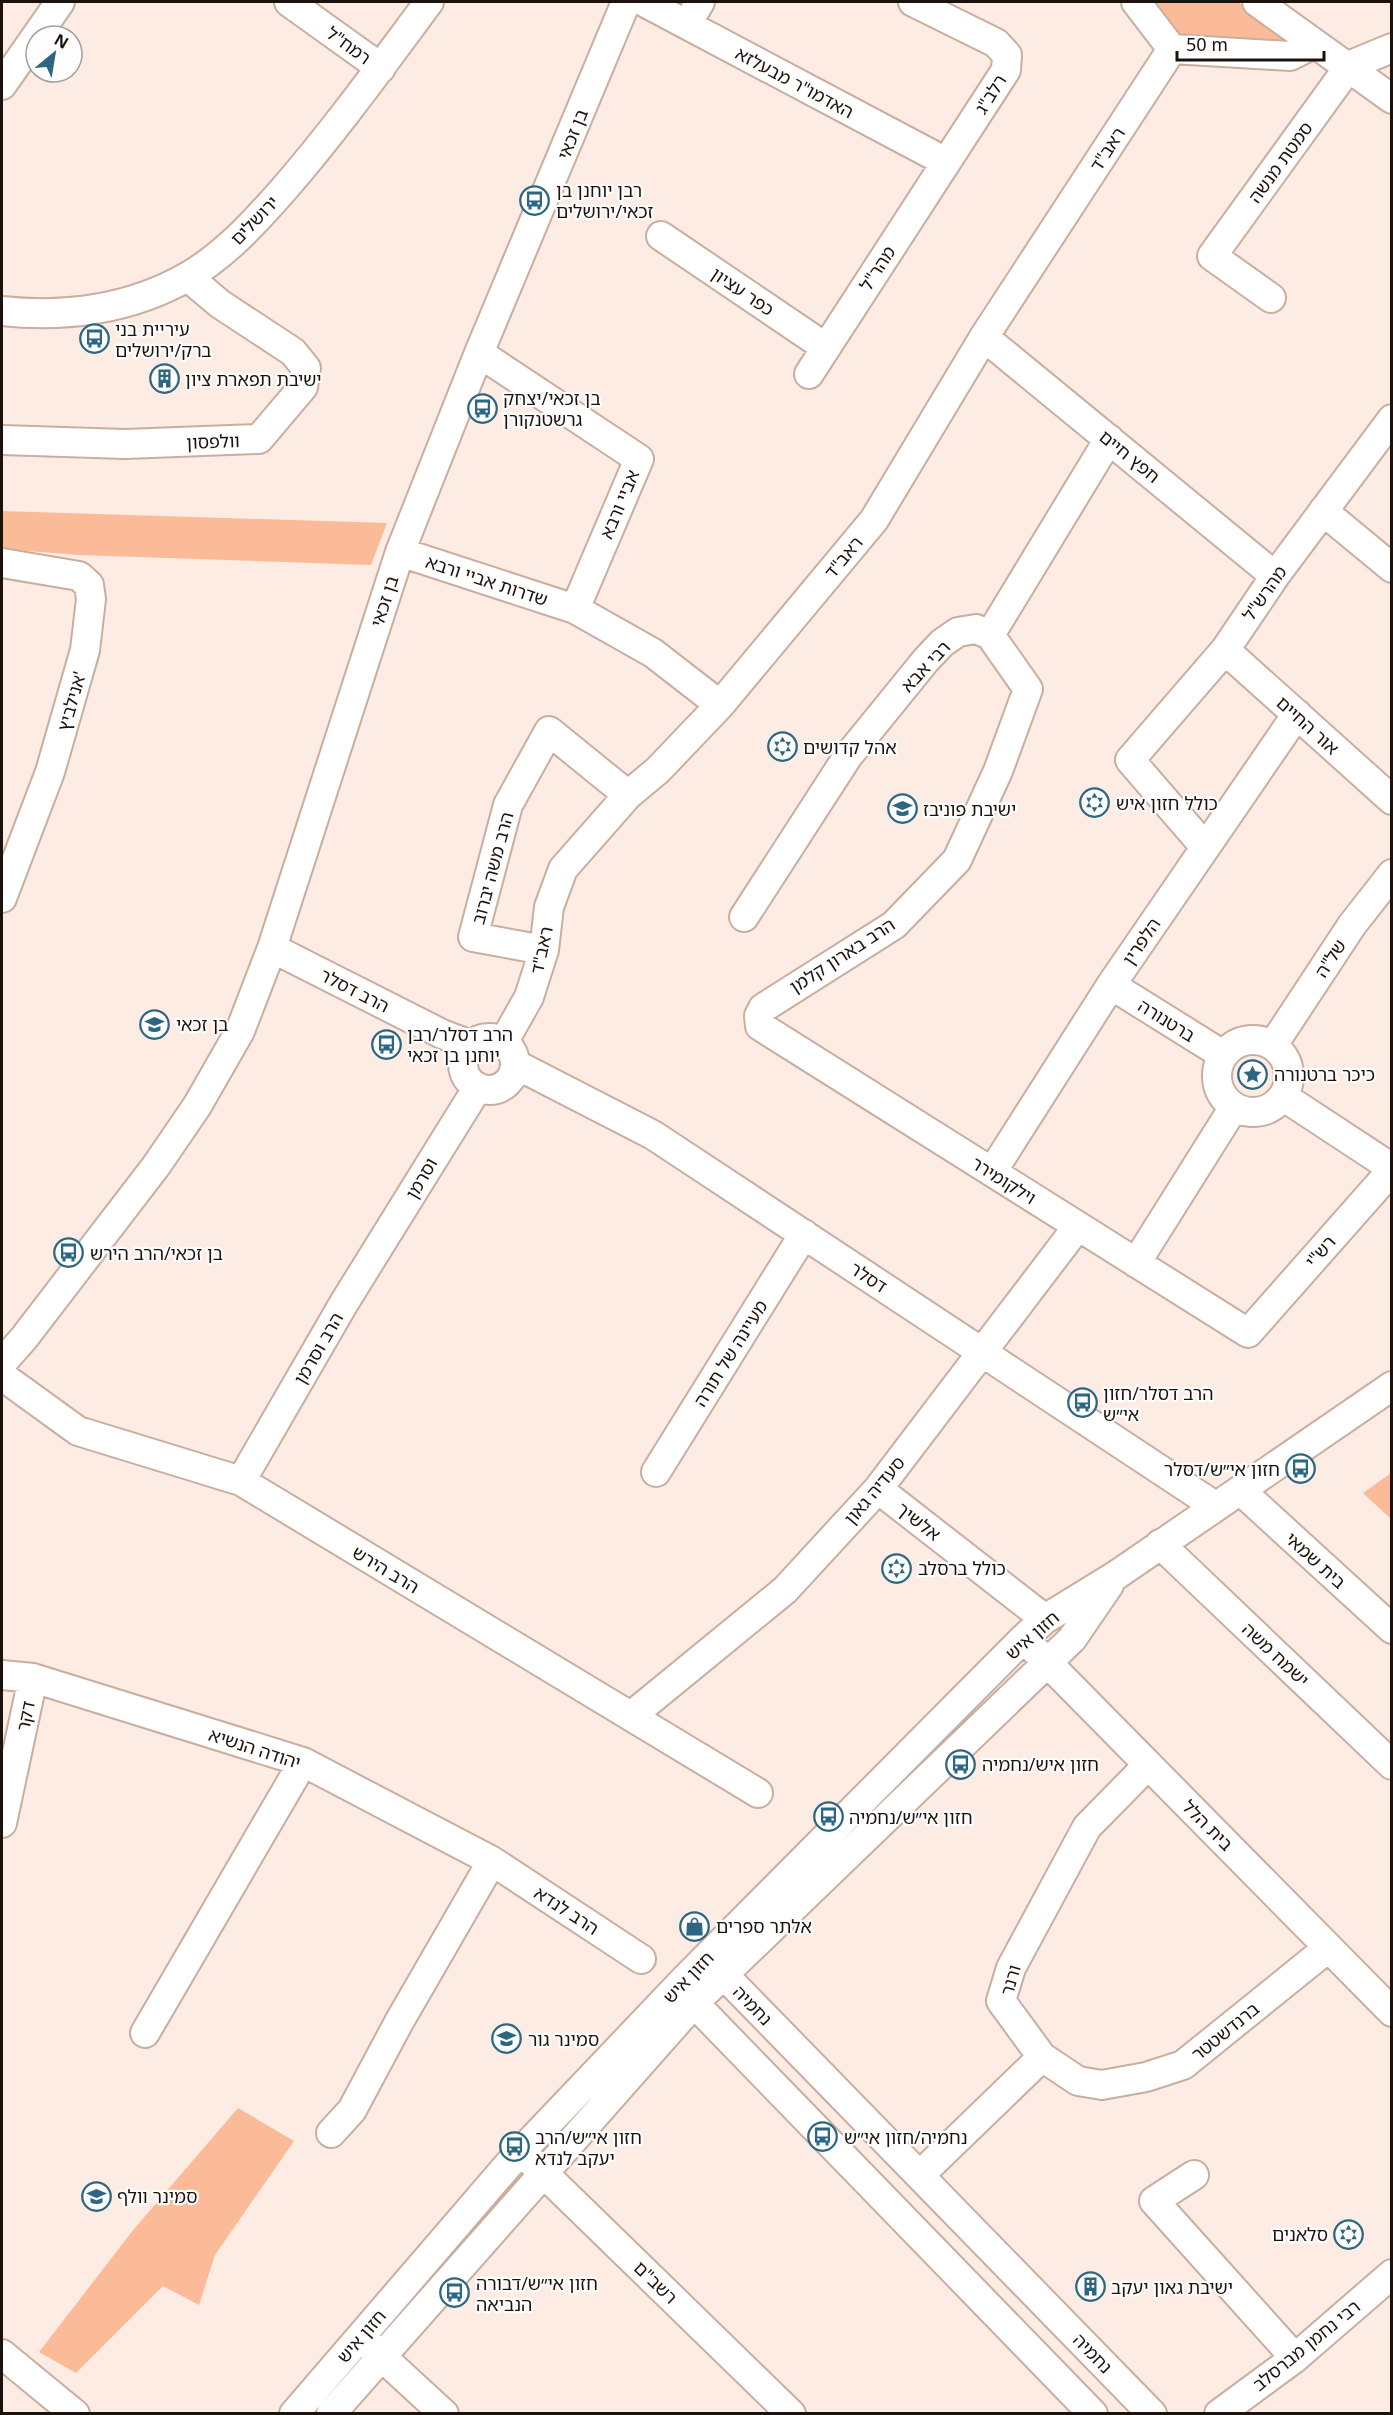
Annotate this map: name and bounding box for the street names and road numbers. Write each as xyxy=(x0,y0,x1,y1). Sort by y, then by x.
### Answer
street label: רמח"ל xyxy=(322,21,376,69)
street label: האדמו"ר מבעלזא xyxy=(732,41,858,123)
street label: רלב"ג xyxy=(969,70,1011,118)
street label: בן זכאי xyxy=(551,105,593,163)
street label: סמטת מנשה xyxy=(1242,116,1318,208)
street label: ראב"ד xyxy=(1084,122,1130,176)
street label: ירושלים xyxy=(225,190,283,250)
street label: מהר"ל xyxy=(854,241,901,295)
street label: כפר עציון xyxy=(707,261,779,321)
street label: חפץ חיים xyxy=(1095,424,1165,488)
street label: וולפסון xyxy=(186,428,240,454)
street label: אביי ורבא xyxy=(594,466,644,542)
street label: ראב"ד xyxy=(818,531,868,583)
street label: שדרות אביי ורבא xyxy=(423,549,551,611)
street label: מהרש"ל xyxy=(1236,561,1292,625)
street label: בן זכאי xyxy=(364,572,404,630)
street label: רבי אבא xyxy=(895,635,955,697)
street label: אנילביץ' xyxy=(51,668,91,734)
street label: אור החיים xyxy=(1272,690,1344,760)
street label: הרב משה יברוב xyxy=(465,809,519,927)
street label: הרב בארון קלמן xyxy=(785,912,899,998)
street label: הלפרין xyxy=(1117,913,1165,969)
street label: ראב"ד xyxy=(524,924,558,976)
street label: של"ה xyxy=(1309,934,1351,982)
street label: הרב דסלר xyxy=(316,962,394,1018)
street label: ברטנורה xyxy=(1134,993,1200,1047)
street label: וילקומירר xyxy=(967,1151,1041,1209)
street label: וסרמן xyxy=(400,1153,442,1203)
street label: רש"י xyxy=(1299,1230,1341,1272)
street label: דסלר xyxy=(846,1256,892,1298)
street label: מעיינה של תורה xyxy=(688,1295,773,1411)
street label: הרב וסרמן xyxy=(288,1308,348,1388)
street label: סעדיה גאון xyxy=(838,1451,910,1529)
street label: אלשיך xyxy=(892,1496,946,1546)
street label: בית שמאי xyxy=(1281,1526,1351,1594)
street label: הרב הירש xyxy=(348,1540,424,1598)
street label: חזון איש xyxy=(1000,1605,1064,1665)
street label: ישמח משה xyxy=(1237,1617,1315,1691)
street label: דקר xyxy=(10,1698,40,1733)
street label: יהודה הנשיא xyxy=(206,1722,304,1774)
street label: בית הלל xyxy=(1177,1794,1239,1856)
street label: הרב לנדא xyxy=(530,1880,604,1940)
street label: חזון איש xyxy=(657,1946,719,2008)
street label: ורנר xyxy=(994,1962,1026,1998)
street label: נחמיה xyxy=(728,1980,778,2030)
street label: ברנדשטטר xyxy=(1186,1996,1264,2066)
street label: רשב"ם xyxy=(629,2255,683,2309)
street label: רבי נחמן מברסלב xyxy=(1247,2294,1365,2396)
street label: חזון איש xyxy=(331,2304,391,2368)
street label: נחמיה xyxy=(1068,2328,1118,2378)

